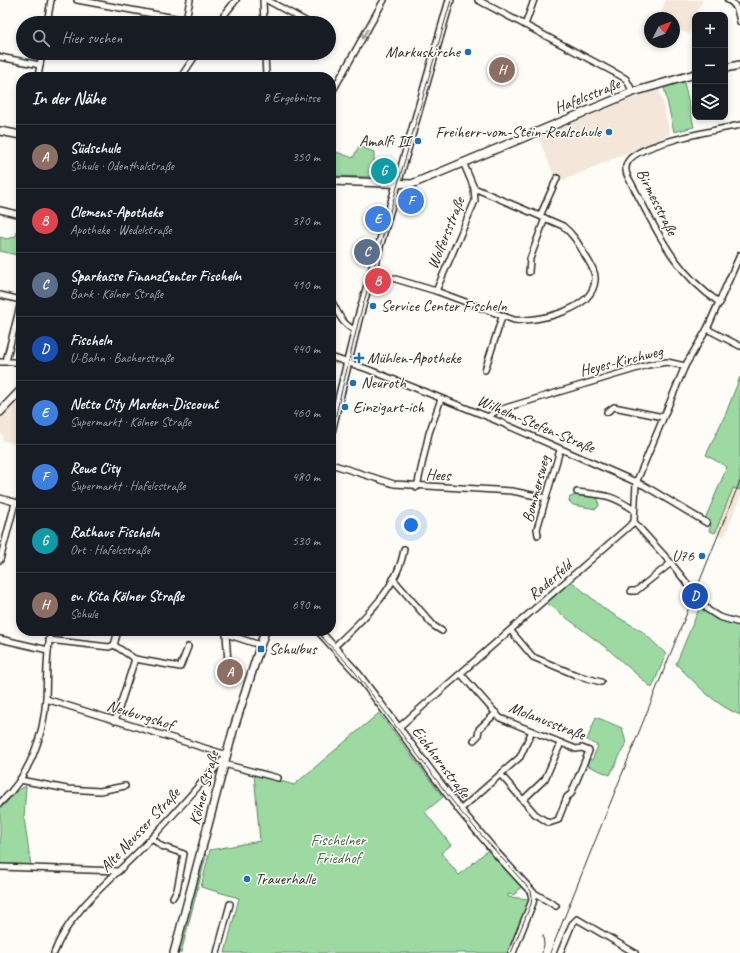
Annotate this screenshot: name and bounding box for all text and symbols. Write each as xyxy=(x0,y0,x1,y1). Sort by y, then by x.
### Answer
north arrow xyxy=(644,12,680,48)
map controls xyxy=(692,12,728,120)
button: + xyxy=(692,12,728,48)
search box xyxy=(16,16,336,60)
icon: search xyxy=(30,27,52,49)
one-way arrow xyxy=(361,28,368,40)
text: Hier suchen xyxy=(62,29,122,48)
place label: Markuskirche xyxy=(385,42,462,62)
marker: Markuskirche xyxy=(463,47,473,57)
button: − xyxy=(692,48,728,84)
pin: H xyxy=(489,55,515,85)
street label: Hafelsstraße xyxy=(551,73,624,118)
button: layers xyxy=(692,84,728,120)
text: In der Nähe xyxy=(32,88,105,109)
text: 8 Ergebnisse xyxy=(264,90,320,106)
place label: Freiherr-vom-Stein-Realschule xyxy=(435,122,603,142)
marker: Freiherr-vom-Stein-Realschule xyxy=(604,127,614,137)
place label: Amalfi II xyxy=(359,131,414,151)
marker: Amalfi II xyxy=(413,136,423,146)
text: Südschule xyxy=(70,139,120,158)
text: A xyxy=(42,149,48,165)
text: 350 m xyxy=(292,149,320,165)
pin: G xyxy=(371,156,397,186)
text: Schule · Odenthalstraße xyxy=(70,158,174,174)
street label: Birmesstraße xyxy=(632,165,683,240)
pin: F xyxy=(398,186,424,216)
street label: Wolfersstraße xyxy=(423,193,470,272)
text: Clemens-Apotheke xyxy=(70,203,162,222)
pin: E xyxy=(365,204,391,234)
text: B xyxy=(42,213,48,229)
text: 370 m xyxy=(292,213,320,229)
text: Apotheke · Wedelstraße xyxy=(70,222,172,238)
pin: C xyxy=(354,237,380,267)
pin: B xyxy=(365,266,391,296)
text: Sparkasse FinanzCenter Fischeln xyxy=(70,267,241,286)
text: C xyxy=(42,277,48,293)
text: 410 m xyxy=(292,277,320,293)
text: Bank · Kölner Straße xyxy=(70,286,163,302)
place label: Service Center Fischeln xyxy=(381,296,507,316)
marker: Service Center Fischeln xyxy=(368,301,378,311)
text: Fischeln xyxy=(70,331,112,350)
text: D xyxy=(41,341,49,357)
text: 440 m xyxy=(292,341,320,357)
street label: Heyes-Kirchweg xyxy=(578,341,666,381)
place label: Mühlen-Apotheke xyxy=(367,348,463,368)
text: U-Bahn · Bacherstraße xyxy=(70,350,174,366)
marker: Mühlen-Apotheke xyxy=(354,353,364,363)
place label: Neuroth xyxy=(361,373,407,393)
marker: Neuroth xyxy=(348,378,358,388)
street label: Wilhelm-Stefen-Straße xyxy=(474,390,599,458)
text: Netto City Marken-Discount xyxy=(70,395,218,414)
place label: Einzigart-ich xyxy=(353,397,425,417)
marker: Einzigart-ich xyxy=(340,402,350,412)
text: E xyxy=(42,405,48,421)
text: 460 m xyxy=(292,405,320,421)
text: Supermarkt · Kölner Straße xyxy=(70,414,191,430)
street label: Bommersweg xyxy=(518,452,555,525)
text: Rewe City xyxy=(70,459,120,478)
street label: Hees xyxy=(425,465,452,485)
text: F xyxy=(42,469,48,485)
text: 480 m xyxy=(292,469,320,485)
text: Supermarkt · Hafelsstraße xyxy=(70,478,186,494)
your location xyxy=(401,515,421,535)
text: Rathaus Fischeln xyxy=(70,523,159,542)
text: G xyxy=(42,533,48,549)
text: 530 m xyxy=(292,533,320,549)
text: Ort · Hafelsstraße xyxy=(70,542,150,558)
place label: U76 xyxy=(672,546,695,566)
marker: U76 xyxy=(697,551,707,561)
street label: Raderfeld xyxy=(524,554,578,604)
pin: D xyxy=(682,581,708,611)
text: ev. Kita Kölner Straße xyxy=(70,587,184,606)
text: H xyxy=(41,597,49,613)
text: 690 m xyxy=(292,597,320,613)
text: Schule xyxy=(70,606,98,622)
place label: Schulbus xyxy=(269,639,318,659)
marker: Schulbus xyxy=(256,644,266,654)
pin: A xyxy=(217,657,243,687)
street label: Neuburgshof xyxy=(104,695,180,736)
street label: Molanusstraße xyxy=(506,697,590,745)
street label: Eichhornstraße xyxy=(407,722,476,803)
street label: Kölner Straße xyxy=(185,747,224,827)
street label: Alte Neusser Straße xyxy=(96,782,185,876)
park label: Fischelner Friedhof xyxy=(311,830,367,868)
place label: Trauerhalle xyxy=(255,869,317,889)
marker: Trauerhalle xyxy=(242,874,252,884)

